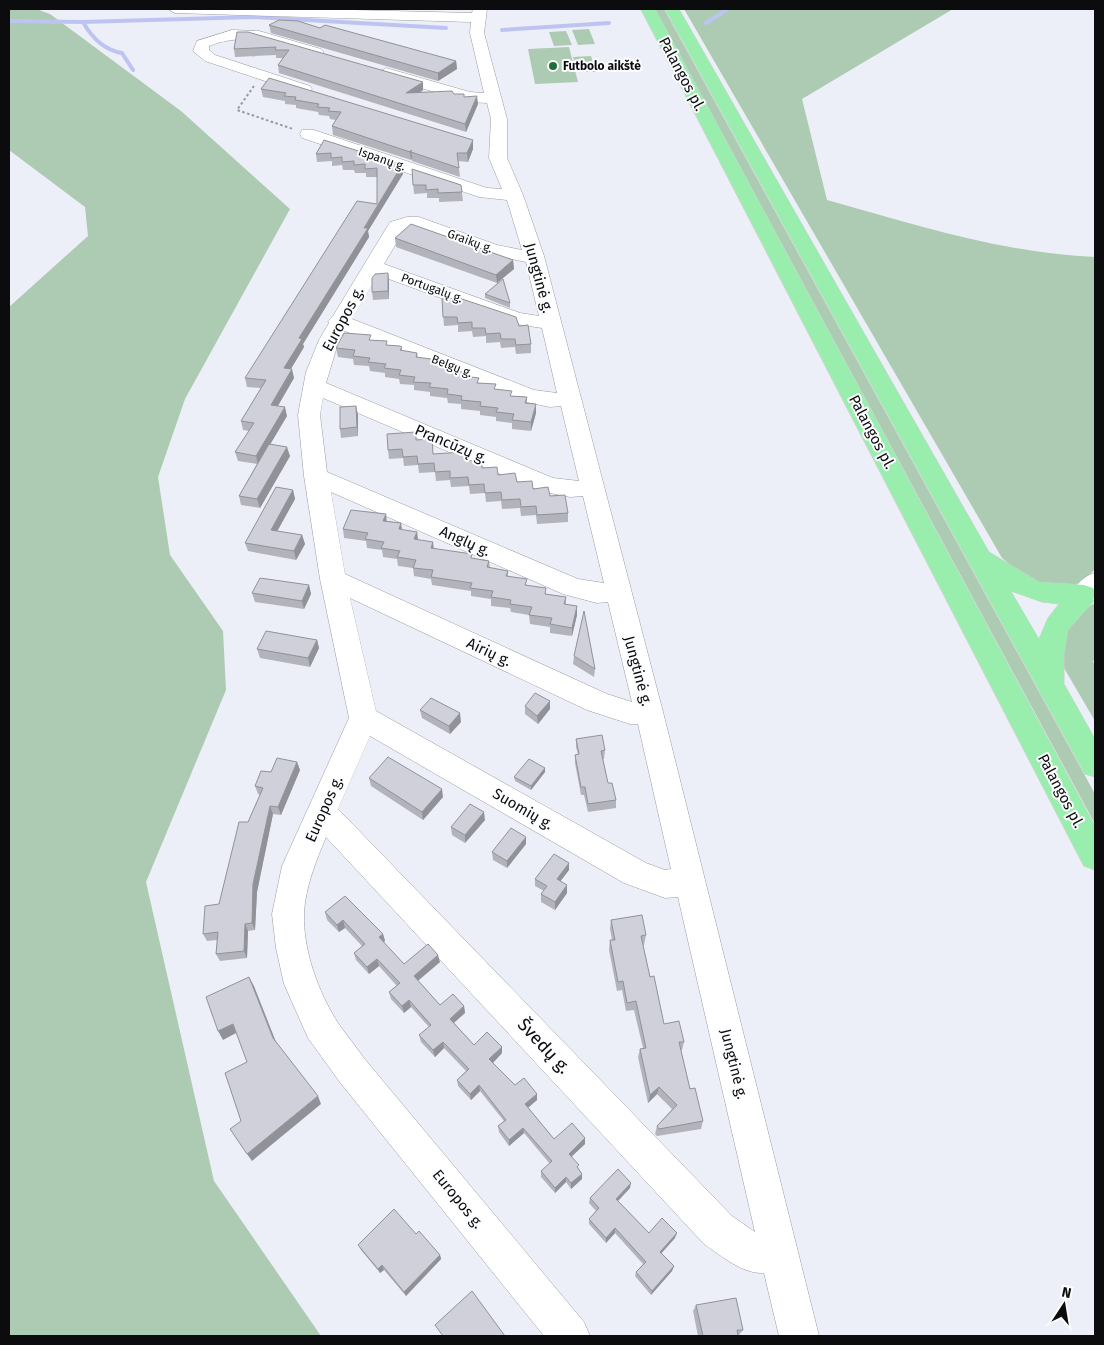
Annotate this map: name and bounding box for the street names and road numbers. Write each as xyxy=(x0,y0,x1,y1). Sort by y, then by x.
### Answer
street label: Palangos pl. xyxy=(655,34,709,114)
street label: Ispanų g. xyxy=(357,144,408,174)
street label: Graikų g. xyxy=(446,226,495,256)
street label: Jungtinė g. xyxy=(521,241,557,315)
street label: Portugalų g. xyxy=(399,270,465,306)
street label: Europos g. xyxy=(318,284,368,354)
street label: Belgų g. xyxy=(430,352,475,380)
street label: Palangos pl. xyxy=(845,392,899,472)
street label: Prancūzų g. xyxy=(412,421,490,467)
street label: Anglų g. xyxy=(437,522,493,560)
street label: Airių g. xyxy=(464,634,514,670)
street label: Jungtinė g. xyxy=(620,634,656,708)
street label: Palangos pl. xyxy=(1034,751,1088,831)
street label: Europos g. xyxy=(301,773,347,845)
street label: Suomių g. xyxy=(490,784,556,834)
street label: Švedų g. xyxy=(513,1014,575,1078)
street label: Jungtinė g. xyxy=(717,1027,751,1101)
street label: Europos g. xyxy=(429,1166,487,1232)

